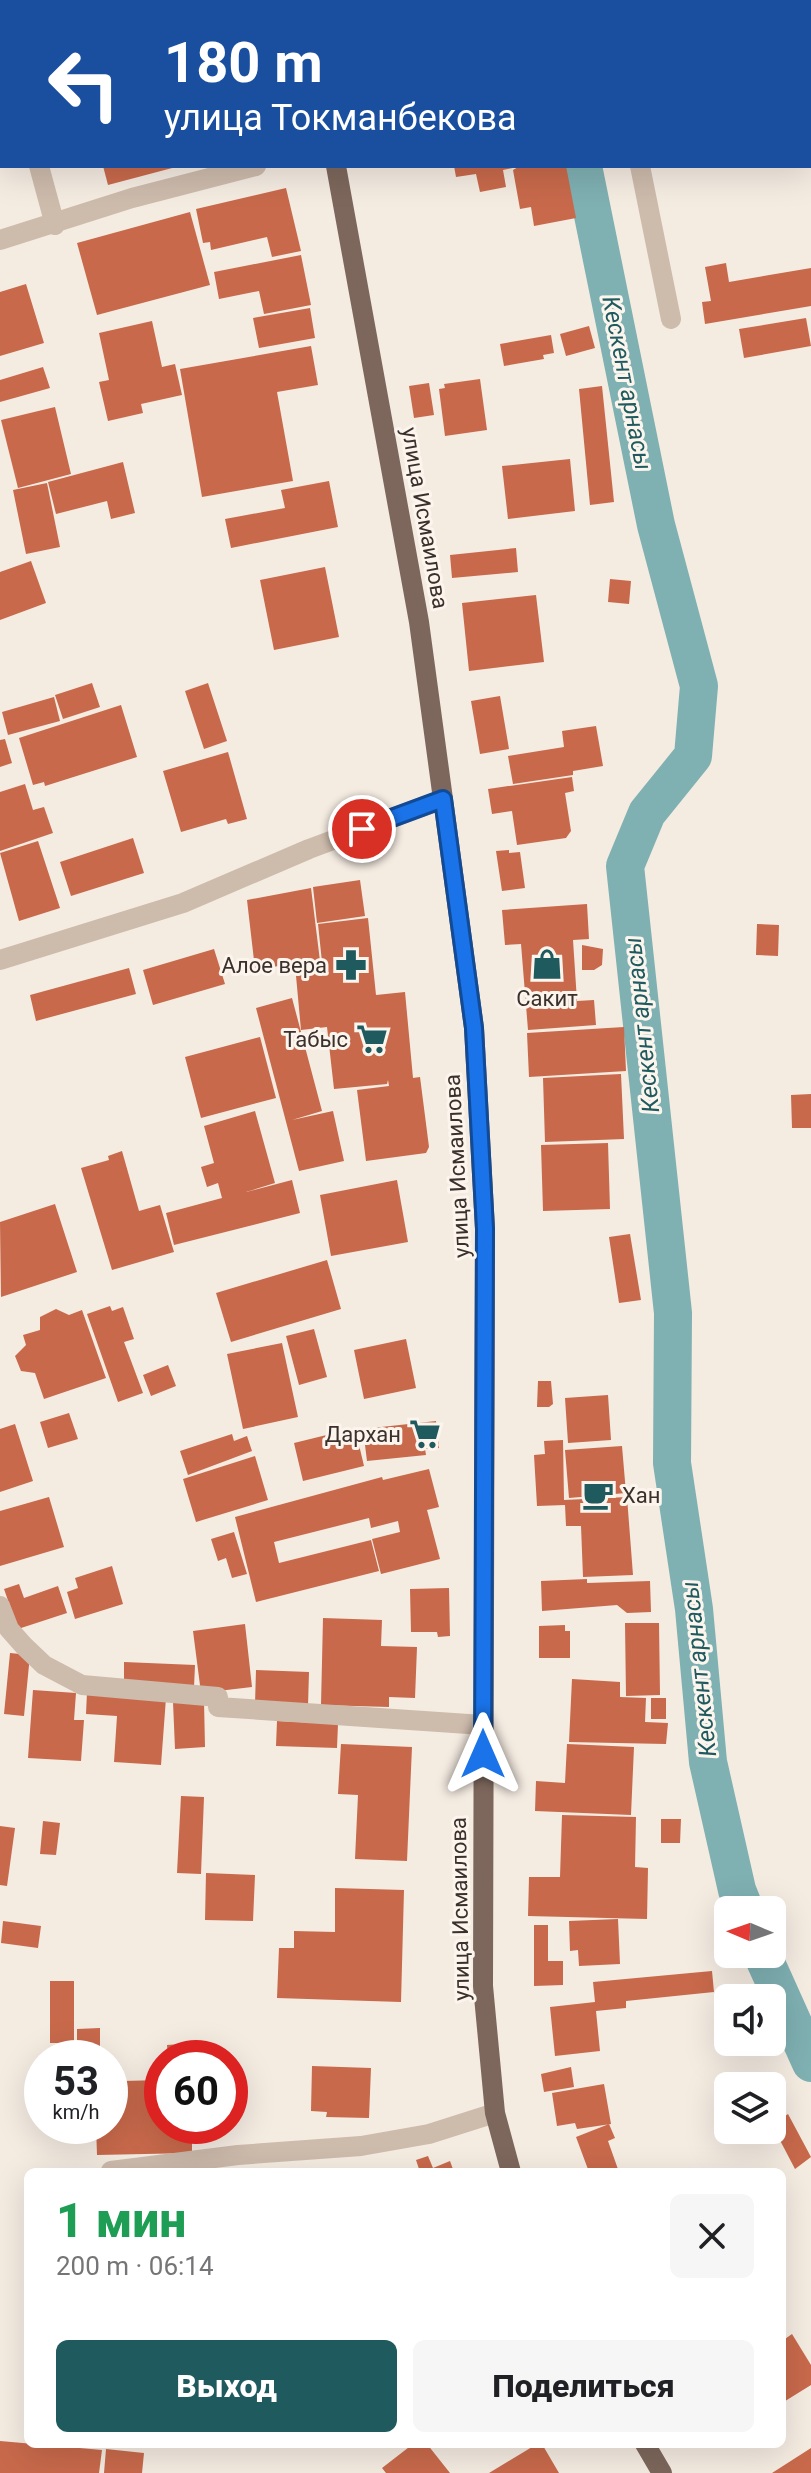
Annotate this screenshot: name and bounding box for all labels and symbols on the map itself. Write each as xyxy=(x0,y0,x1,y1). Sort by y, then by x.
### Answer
water label: Кескент арнасы xyxy=(596,294,658,472)
street label: улица Исмаилова xyxy=(397,425,453,611)
pin xyxy=(328,795,396,863)
water label: Кескент арнасы xyxy=(619,936,665,1114)
shop icon: Сакит xyxy=(530,947,564,981)
pharmacy icon: Алое вера xyxy=(334,948,368,982)
place label: Алое вера xyxy=(222,953,327,978)
place label: Сакит xyxy=(516,986,578,1011)
supermarket icon: Табыс xyxy=(355,1022,389,1056)
place label: Табыс xyxy=(283,1027,348,1052)
street label: улица Исмаилова xyxy=(440,1074,474,1258)
supermarket icon: Дархан xyxy=(408,1417,442,1451)
place label: Дархан xyxy=(325,1422,401,1447)
cafe icon: Хан xyxy=(581,1478,615,1512)
place label: Хан xyxy=(622,1483,660,1508)
water label: Кескент арнасы xyxy=(676,1580,722,1758)
position arrow xyxy=(441,1712,525,1796)
street label: улица Исмаилова xyxy=(446,1817,474,2001)
north arrow xyxy=(714,1896,786,1968)
speed limit sign: 60 xyxy=(144,2040,248,2144)

